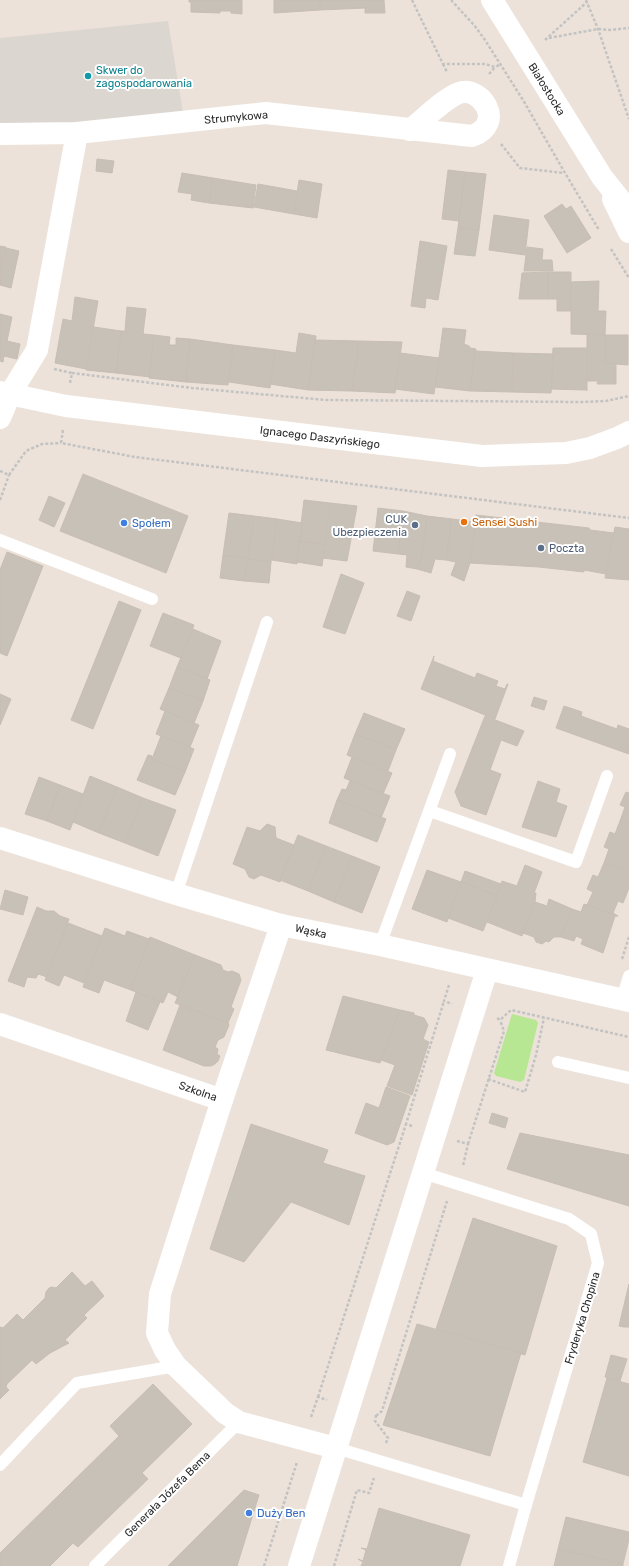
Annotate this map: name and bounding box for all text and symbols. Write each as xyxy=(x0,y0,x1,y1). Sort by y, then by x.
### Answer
street label: Białostocka xyxy=(525,61,568,118)
place label: Skwer do zagospodarowania xyxy=(96,64,192,90)
marker: Skwer do zagospodarowania xyxy=(83,71,93,81)
street label: Strumykowa xyxy=(204,108,268,127)
street label: Ignacego Daszyńskiego xyxy=(259,424,381,451)
place label: CUK Ubezpieczenia xyxy=(332,513,407,539)
place label: Sensei Sushi xyxy=(472,516,537,529)
place label: Społem xyxy=(132,517,171,530)
marker: Sensei Sushi xyxy=(459,517,469,527)
marker: Społem xyxy=(119,518,129,528)
marker: CUK Ubezpieczenia xyxy=(410,520,420,530)
place label: Poczta xyxy=(549,542,584,555)
marker: Poczta xyxy=(536,543,546,553)
street label: Wąska xyxy=(294,922,328,941)
street label: Szkolna xyxy=(177,1079,219,1104)
street label: Fryderyka Chopina xyxy=(562,1270,603,1366)
street label: Generała Józefa Bema xyxy=(122,1449,213,1540)
place label: Duży Ben xyxy=(257,1507,305,1520)
marker: Duży Ben xyxy=(244,1508,254,1518)

